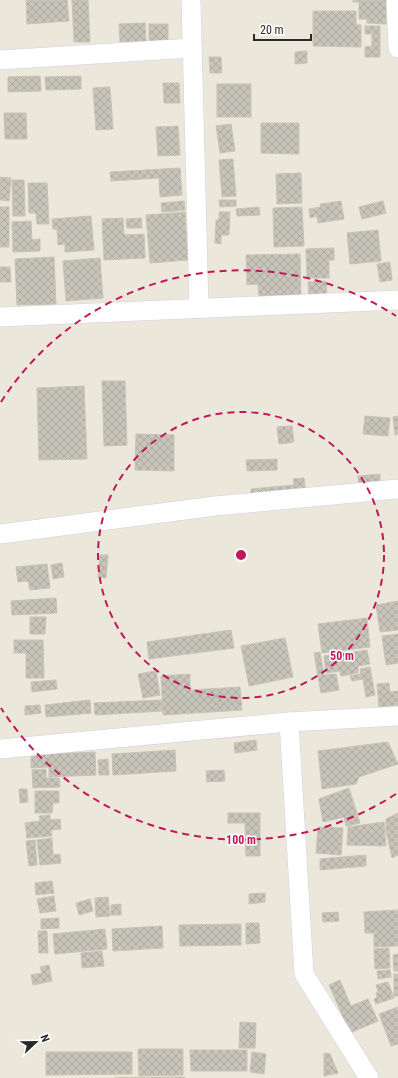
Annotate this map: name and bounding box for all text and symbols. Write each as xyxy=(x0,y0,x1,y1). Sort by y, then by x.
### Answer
scale bar xyxy=(254,16,311,42)
text: 20 m xyxy=(260,23,284,37)
centre of rings xyxy=(234,548,248,562)
text: 50 m xyxy=(330,649,354,663)
text: 100 m xyxy=(226,833,256,847)
north arrow xyxy=(16,1022,56,1062)
text: N xyxy=(38,1033,52,1044)

